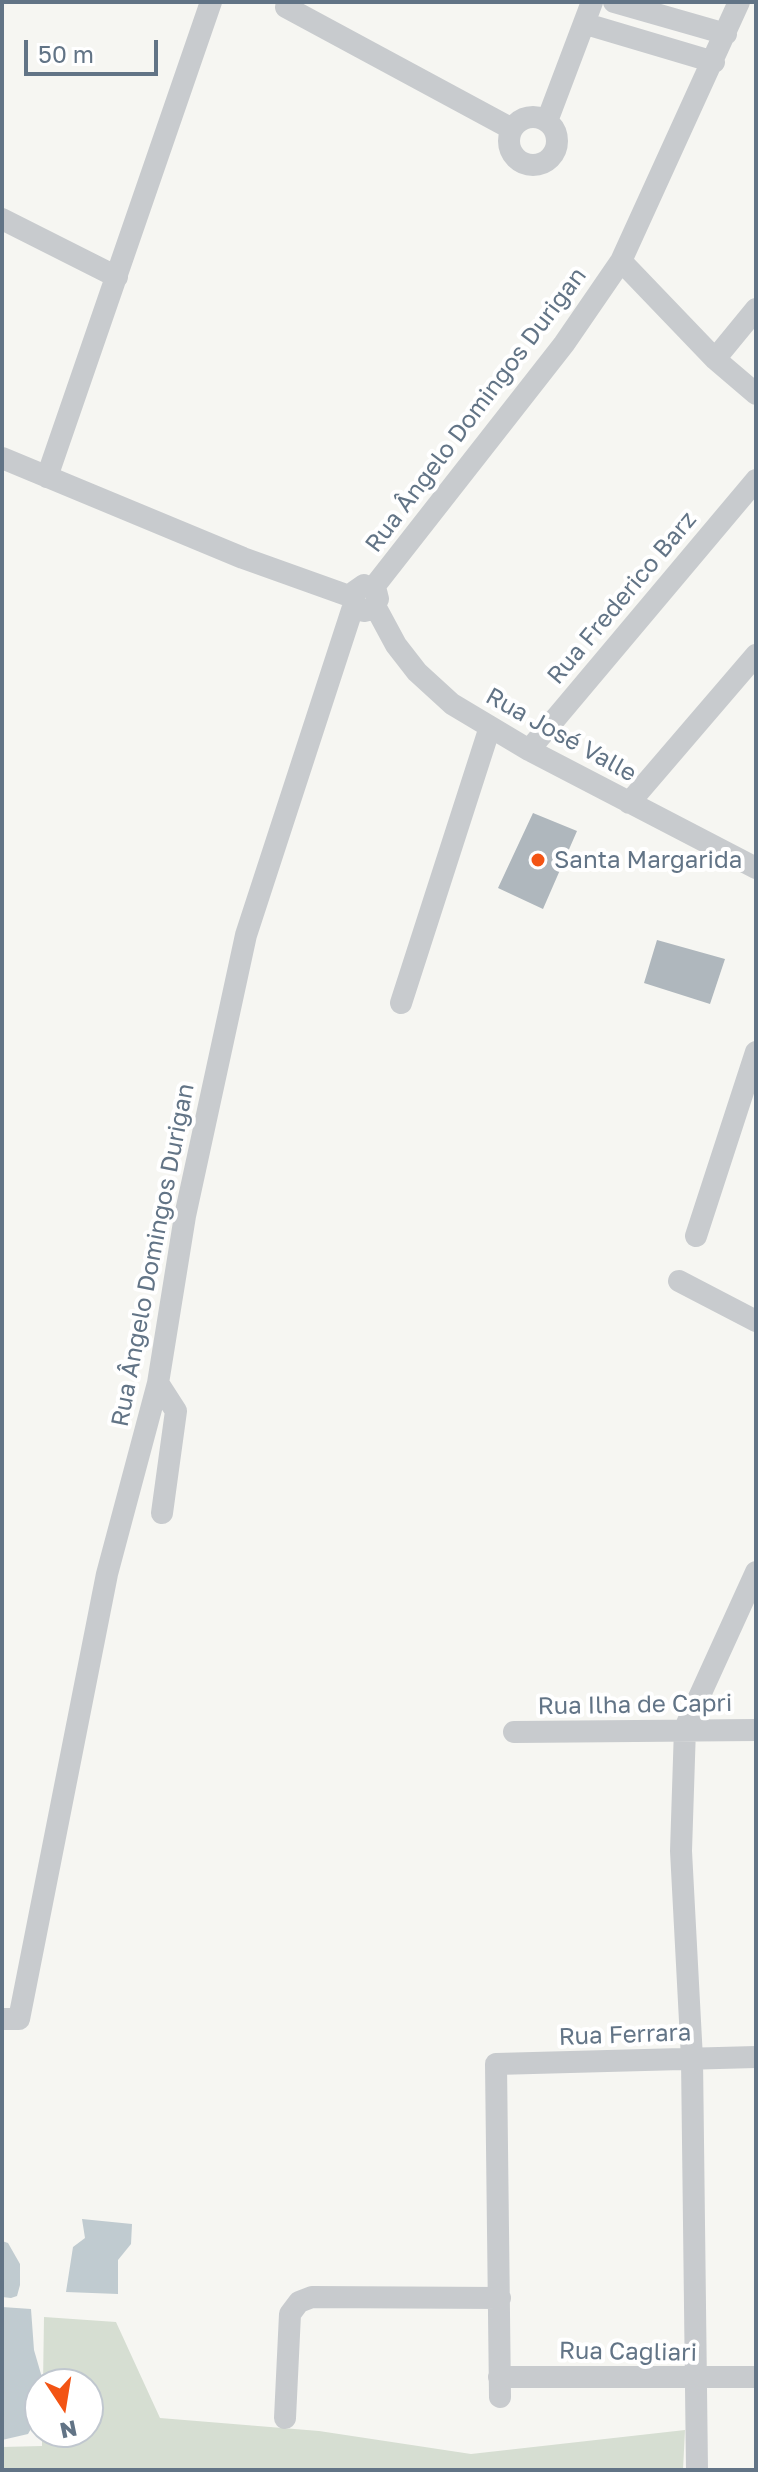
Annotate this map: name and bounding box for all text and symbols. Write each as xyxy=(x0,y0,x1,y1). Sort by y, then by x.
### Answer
scale bar xyxy=(28,24,162,74)
text: 50 m xyxy=(38,39,94,68)
street label: Rua Ângelo Domingos Durigan xyxy=(359,262,593,558)
street label: Rua Frederico Barz xyxy=(541,506,703,690)
street label: Rua José Valle xyxy=(481,682,641,788)
place label: Santa Margarida xyxy=(554,846,742,874)
marker: Santa Margarida xyxy=(529,851,547,869)
street label: Rua Ângelo Domingos Durigan xyxy=(106,1081,200,1429)
street label: Rua Ilha de Capri xyxy=(537,1689,733,1721)
street label: Rua Ferrara xyxy=(558,2018,692,2052)
street label: Rua Cagliari xyxy=(559,2336,697,2368)
north arrow xyxy=(24,2368,104,2448)
text: N xyxy=(58,2415,80,2445)

